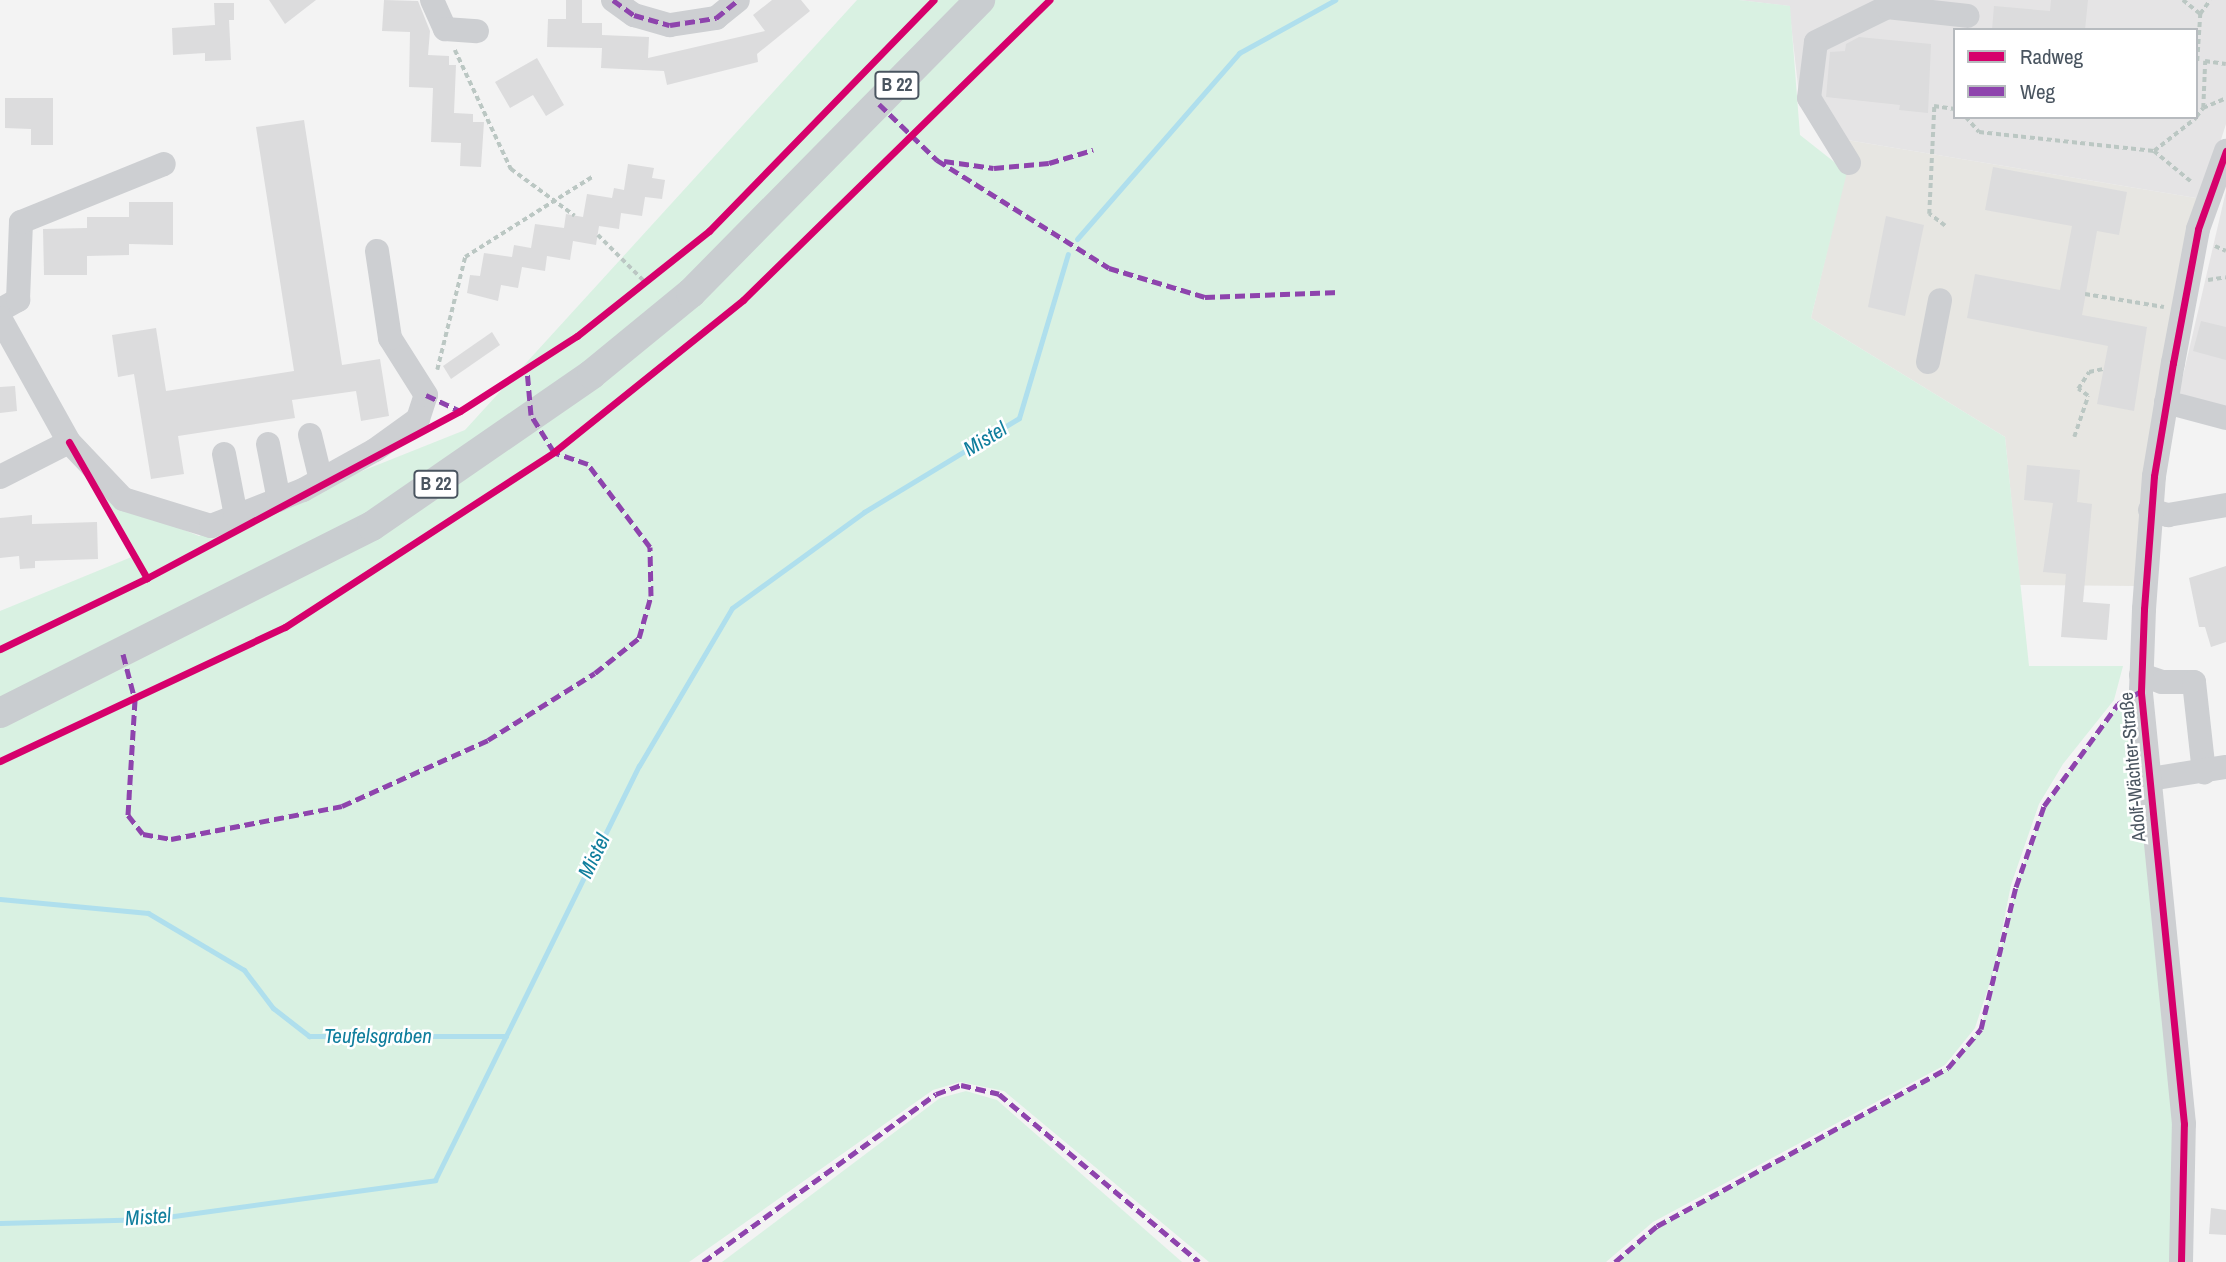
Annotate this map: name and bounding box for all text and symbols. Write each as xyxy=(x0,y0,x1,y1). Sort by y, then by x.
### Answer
legend xyxy=(1953,28,2198,119)
text: Radweg xyxy=(2020,42,2083,71)
road number: B 22 xyxy=(874,70,920,100)
text: Weg xyxy=(2020,77,2055,106)
water label: Mistel xyxy=(959,416,1011,462)
road number: B 22 xyxy=(413,470,459,498)
street label: Adolf-Wächter-Straße xyxy=(2115,691,2151,843)
water label: Mistel xyxy=(573,830,615,882)
water label: Teufelsgraben xyxy=(324,1023,432,1049)
water label: Mistel xyxy=(124,1203,172,1231)

